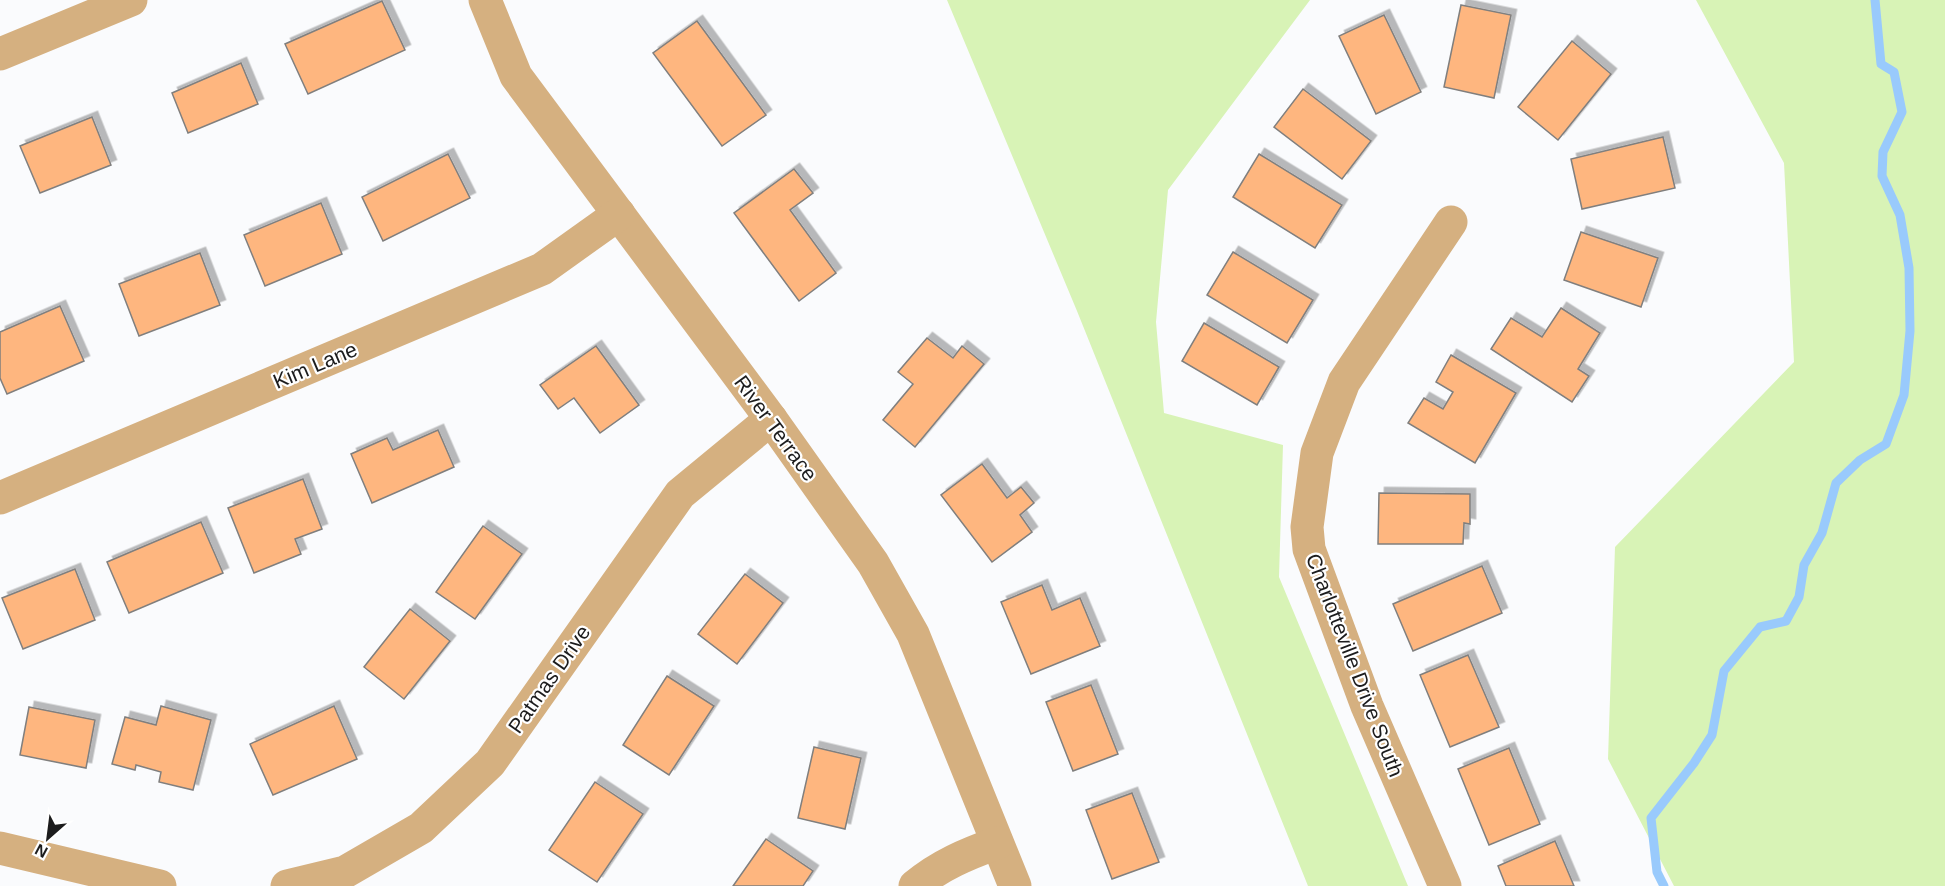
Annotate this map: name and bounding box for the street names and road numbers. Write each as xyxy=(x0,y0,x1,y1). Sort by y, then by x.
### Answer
street label: Kim Lane xyxy=(270,337,360,393)
street label: River Terrace xyxy=(730,371,822,485)
street label: Charlotteville Drive South xyxy=(1302,550,1408,780)
street label: Patmas Drive xyxy=(503,621,595,737)

